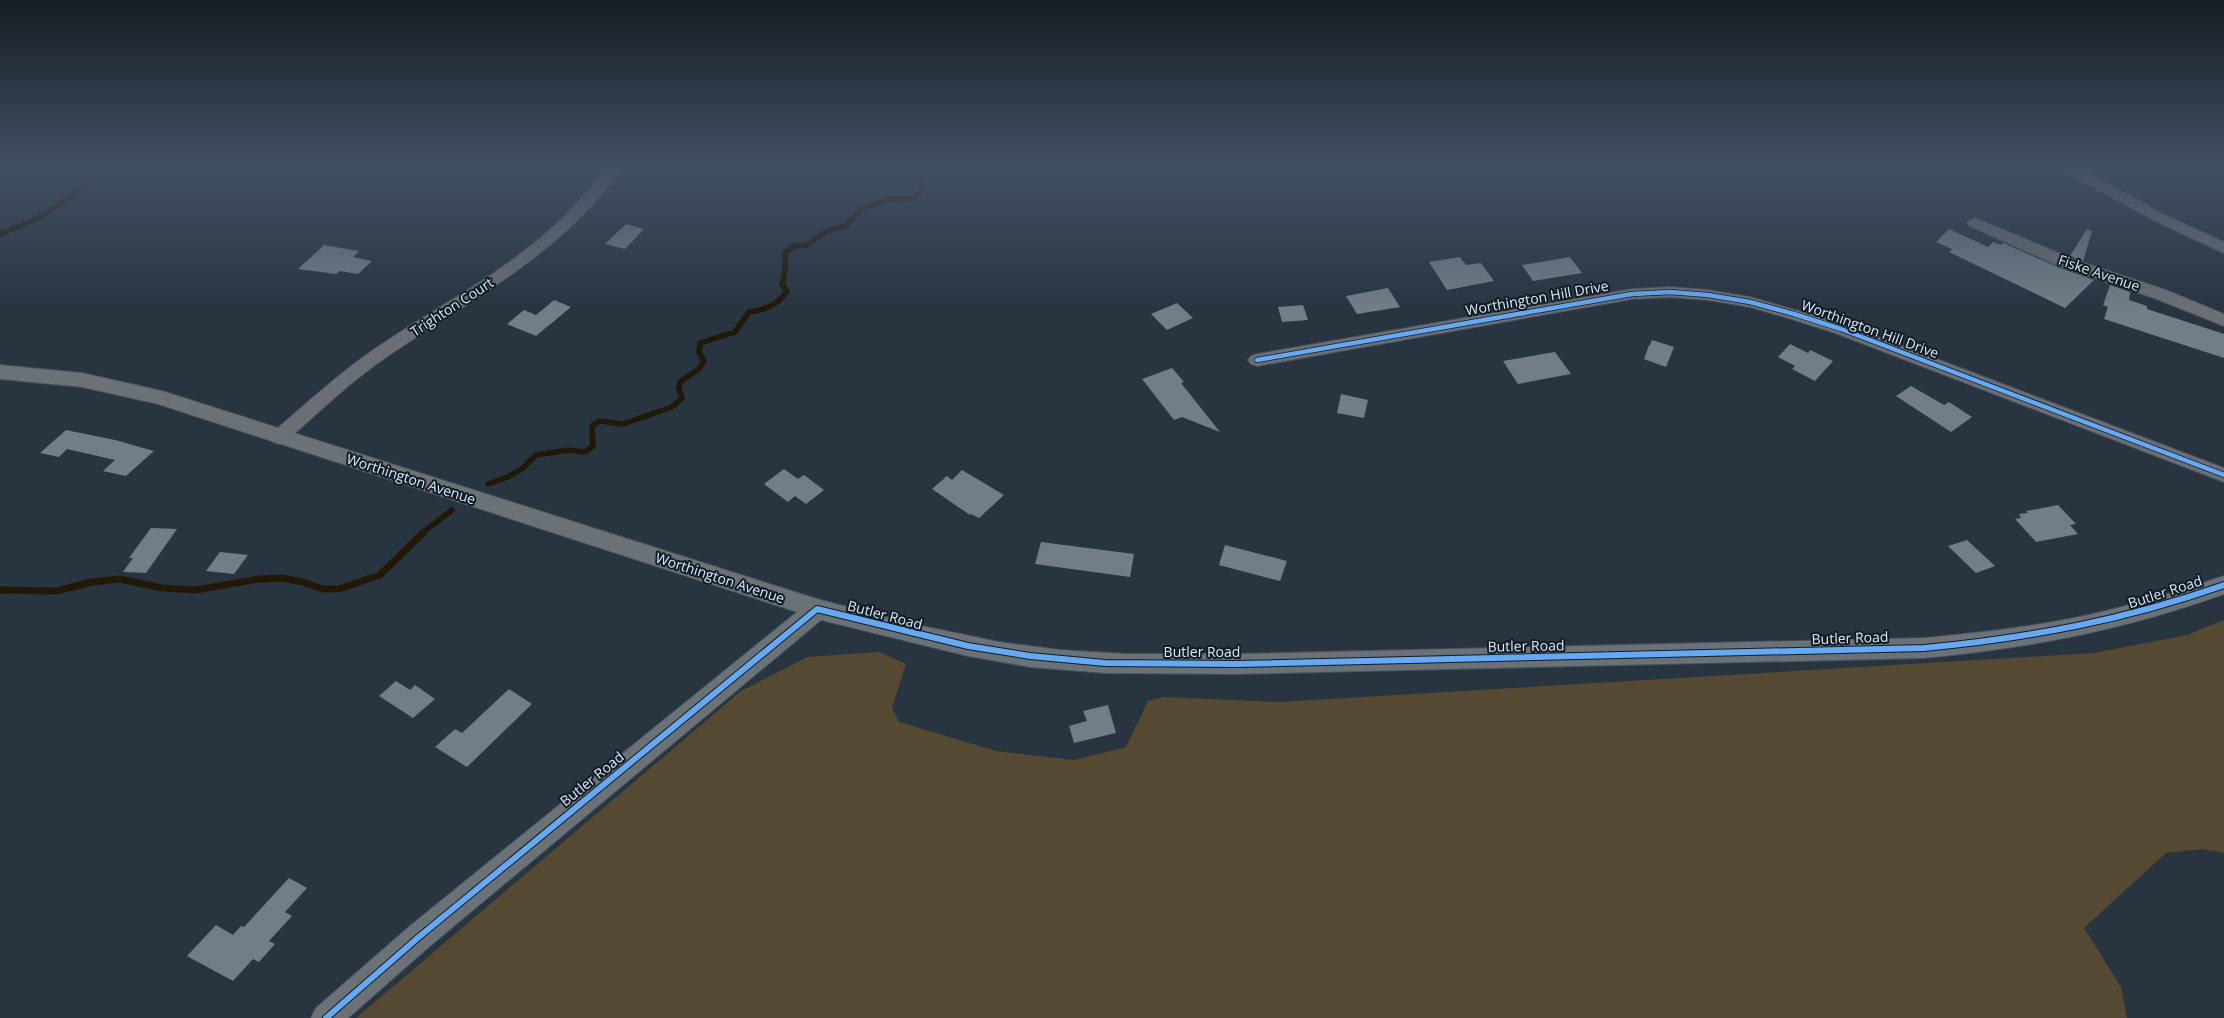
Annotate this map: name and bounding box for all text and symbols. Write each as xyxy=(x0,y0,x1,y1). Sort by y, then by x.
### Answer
street label: Fiske Avenue xyxy=(2056,250,2143,295)
street label: Trighton Court xyxy=(407,273,497,341)
street label: Worthington Hill Drive xyxy=(1464,276,1610,319)
street label: Worthington Hill Drive xyxy=(1799,295,1942,362)
street label: Worthington Avenue xyxy=(344,449,478,508)
street label: Worthington Avenue xyxy=(653,548,787,607)
street label: Butler Road xyxy=(2125,571,2204,612)
street label: Butler Road xyxy=(846,595,925,634)
street label: Butler Road xyxy=(1811,627,1889,648)
street label: Butler Road xyxy=(1487,635,1565,656)
street label: Butler Road xyxy=(1164,642,1240,661)
street label: Butler Road xyxy=(556,747,627,810)

